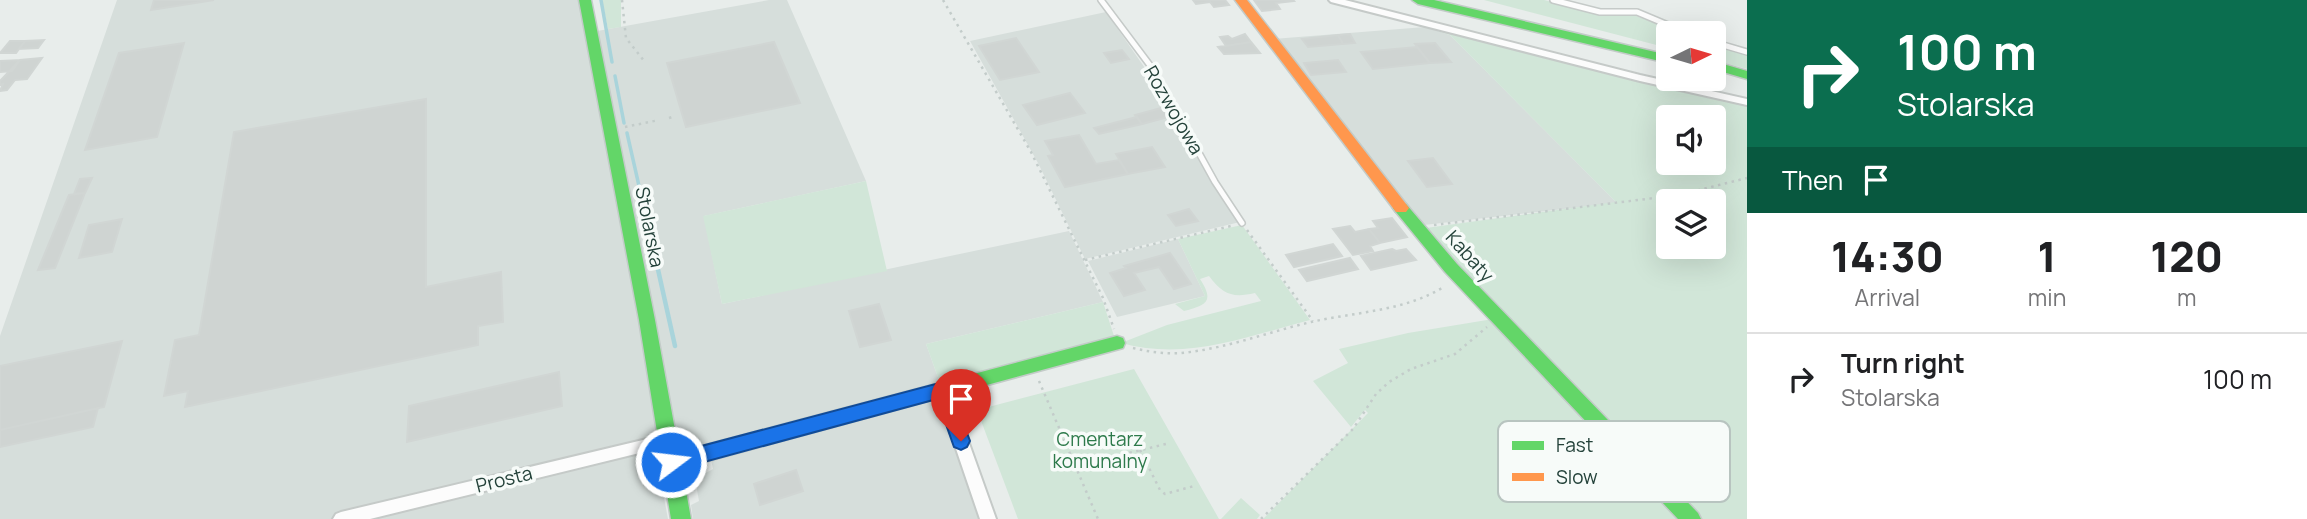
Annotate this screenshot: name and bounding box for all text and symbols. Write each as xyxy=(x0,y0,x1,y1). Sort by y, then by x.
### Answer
text: 100 m xyxy=(1897,18,2037,85)
north arrow xyxy=(1656,21,1726,91)
map controls xyxy=(1656,21,1726,259)
icon: right xyxy=(1782,28,1873,119)
street label: Rozwojowa xyxy=(1138,61,1210,159)
text: Stolarska xyxy=(1897,82,2034,126)
button: sound xyxy=(1656,105,1726,175)
icon: arrive xyxy=(1857,161,1895,199)
text: Then xyxy=(1782,162,1843,198)
street label: Stolarska xyxy=(629,184,671,270)
button: layers xyxy=(1656,189,1726,259)
street label: Kabaty xyxy=(1440,225,1500,287)
text: 14:30 xyxy=(1831,227,1944,285)
text: 1 xyxy=(2038,227,2057,285)
text: 120 xyxy=(2150,227,2223,285)
text: Arrival xyxy=(1855,281,1920,313)
text: min xyxy=(2028,281,2066,313)
text: m xyxy=(2177,281,2196,313)
text: Turn right xyxy=(1841,345,1965,381)
icon: right xyxy=(1782,360,1820,398)
text: 100 m xyxy=(2203,361,2272,397)
pin xyxy=(931,369,991,441)
icon: arrive xyxy=(942,380,980,418)
text: Stolarska xyxy=(1841,381,1940,413)
legend xyxy=(1498,421,1730,502)
position arrow xyxy=(634,425,708,499)
park label: Cmentarz komunalny xyxy=(1052,426,1148,474)
text: Fast xyxy=(1556,432,1593,458)
street label: Prosta xyxy=(473,459,535,499)
text: Slow xyxy=(1556,464,1598,490)

